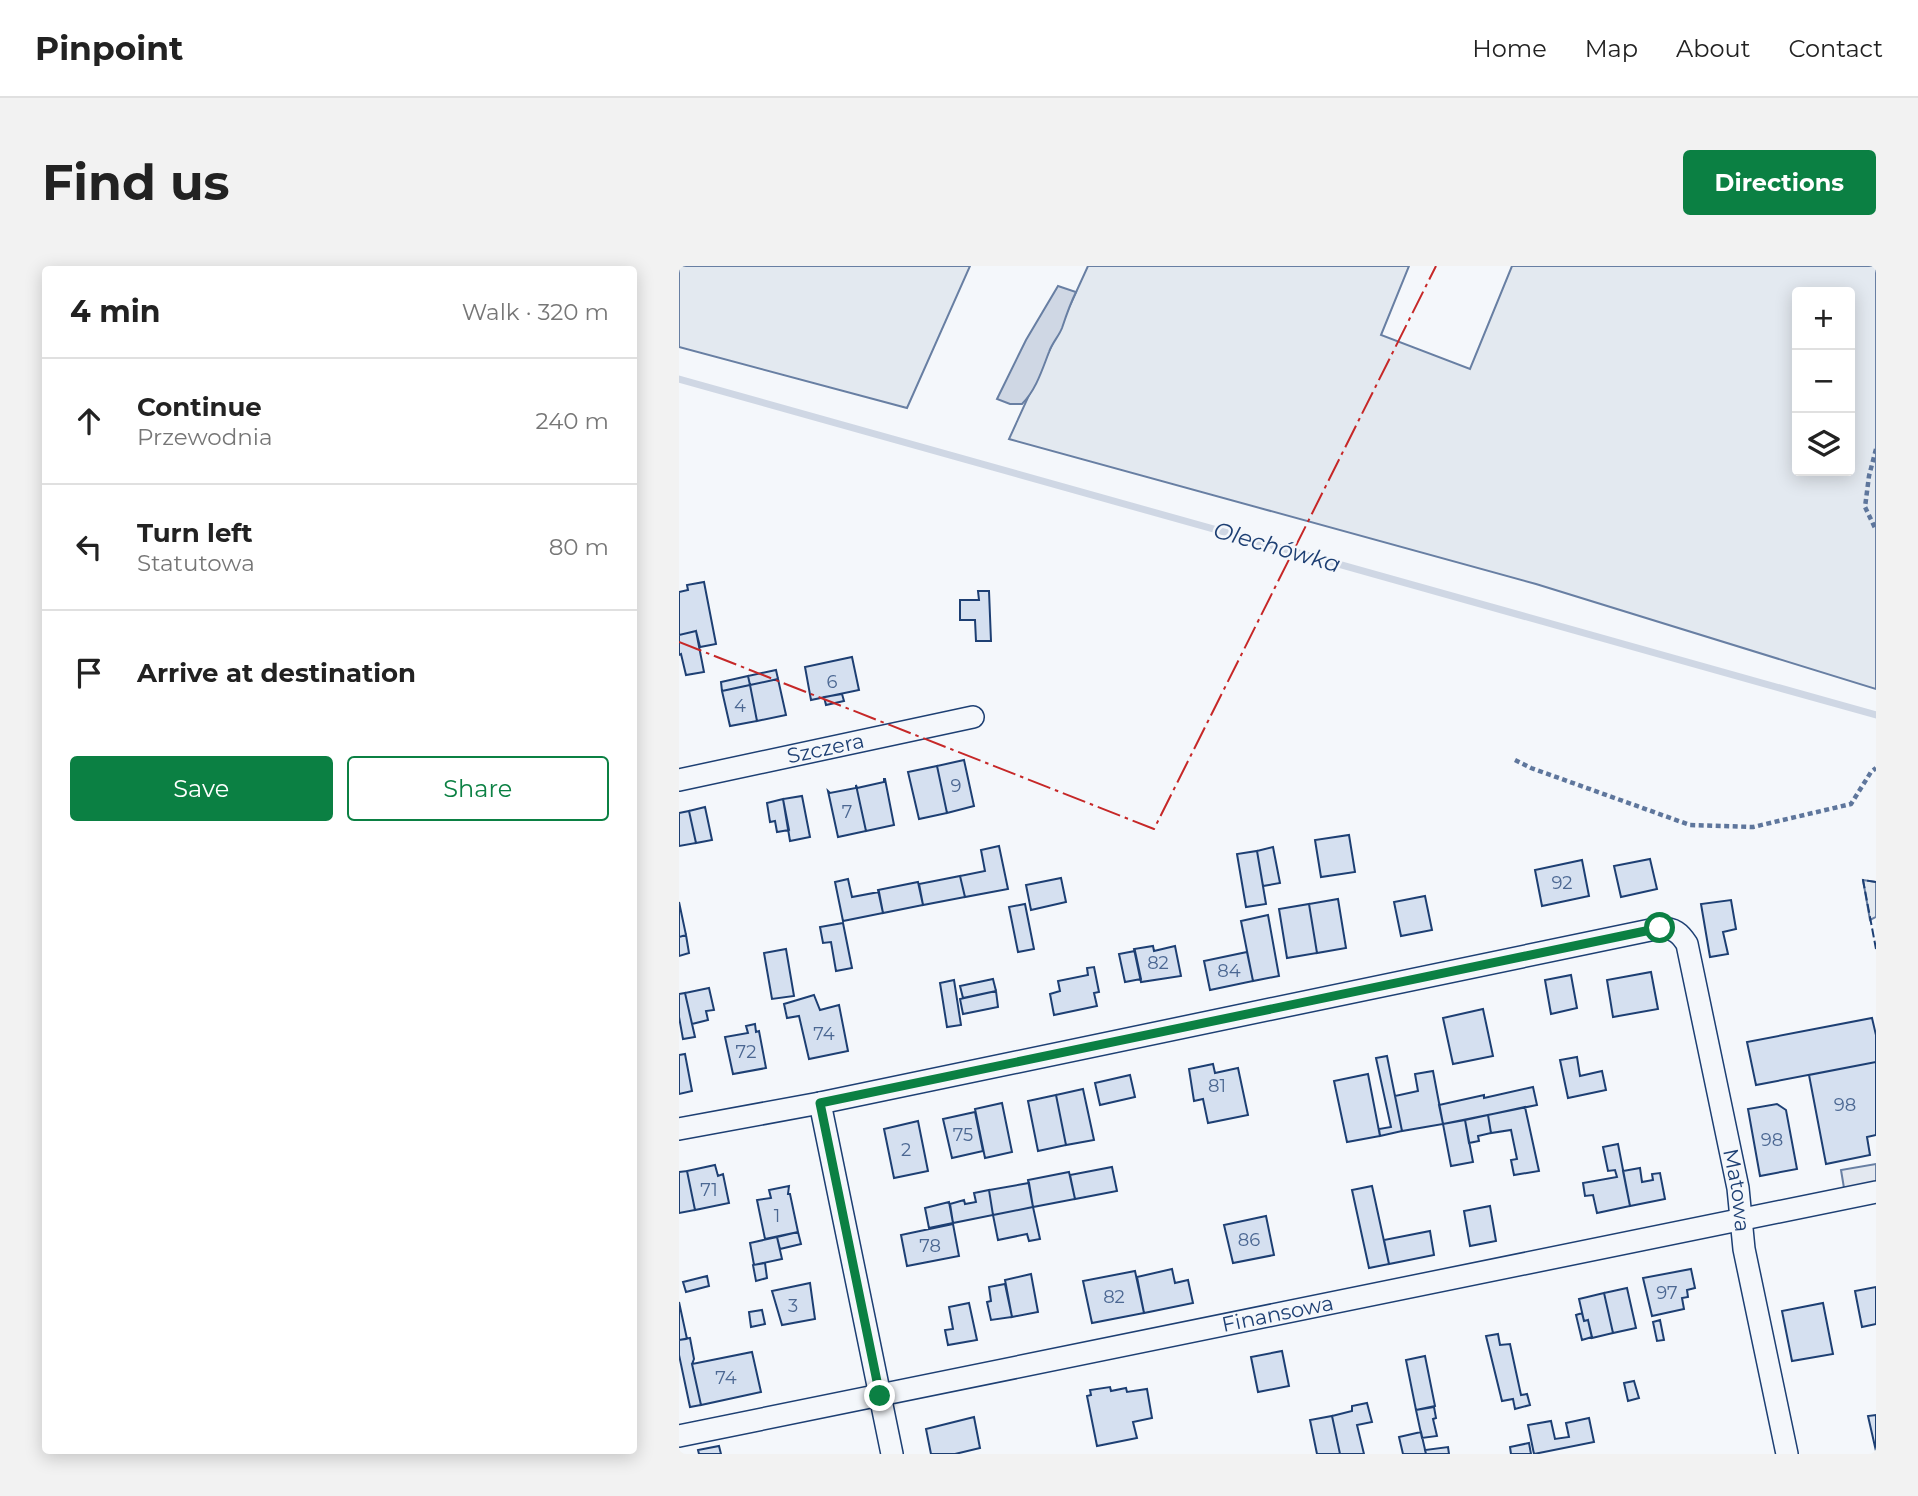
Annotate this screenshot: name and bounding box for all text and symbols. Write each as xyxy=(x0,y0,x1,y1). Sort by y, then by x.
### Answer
text: Pinpoint xyxy=(35,28,183,68)
text: Home xyxy=(1472,34,1547,63)
text: Map xyxy=(1585,34,1638,63)
text: About xyxy=(1676,34,1750,63)
text: Contact xyxy=(1788,34,1883,63)
button: Directions xyxy=(1683,150,1876,215)
text: Find us xyxy=(42,153,230,212)
map controls xyxy=(1792,287,1855,476)
button: + xyxy=(1792,287,1855,350)
text: 4 min xyxy=(70,293,160,330)
text: Walk · 320 m xyxy=(462,298,609,326)
button: − xyxy=(1792,350,1855,413)
text: Continue xyxy=(137,391,262,423)
icon: ahead xyxy=(70,402,108,440)
text: 240 m xyxy=(536,407,609,435)
button: layers xyxy=(1792,413,1855,476)
text: Przewodnia xyxy=(137,423,273,451)
water label: Olechówka xyxy=(1210,516,1344,578)
text: Turn left xyxy=(137,517,253,549)
icon: left xyxy=(70,528,108,566)
text: 80 m xyxy=(549,533,609,561)
text: Statutowa xyxy=(137,549,255,577)
icon: arrive xyxy=(70,654,108,692)
text: Arrive at destination xyxy=(137,657,416,689)
house number: 6 xyxy=(827,671,838,693)
house number: 4 xyxy=(734,695,746,717)
street label: Szczera xyxy=(785,728,866,769)
button: Save xyxy=(70,756,333,821)
button: Share xyxy=(347,756,609,821)
house number: 9 xyxy=(951,775,962,797)
house number: 7 xyxy=(842,801,852,823)
house number: 92 xyxy=(1551,872,1573,894)
route start xyxy=(1644,912,1675,943)
house number: 82 xyxy=(1147,952,1169,974)
house number: 84 xyxy=(1217,960,1241,982)
house number: 74 xyxy=(813,1023,835,1045)
house number: 72 xyxy=(736,1041,756,1063)
house number: 81 xyxy=(1208,1075,1226,1097)
house number: 98 xyxy=(1834,1094,1856,1116)
house number: 75 xyxy=(953,1124,973,1146)
house number: 98 xyxy=(1761,1129,1783,1151)
house number: 2 xyxy=(901,1139,911,1161)
street label: Matowa xyxy=(1718,1146,1755,1233)
house number: 71 xyxy=(700,1179,718,1201)
house number: 1 xyxy=(774,1205,780,1227)
house number: 86 xyxy=(1238,1229,1260,1251)
house number: 78 xyxy=(919,1235,941,1257)
house number: 97 xyxy=(1656,1282,1678,1304)
house number: 82 xyxy=(1103,1286,1125,1308)
street label: Finansowa xyxy=(1220,1290,1336,1337)
house number: 3 xyxy=(788,1295,798,1317)
house number: 74 xyxy=(715,1367,737,1389)
route end xyxy=(864,1380,895,1411)

